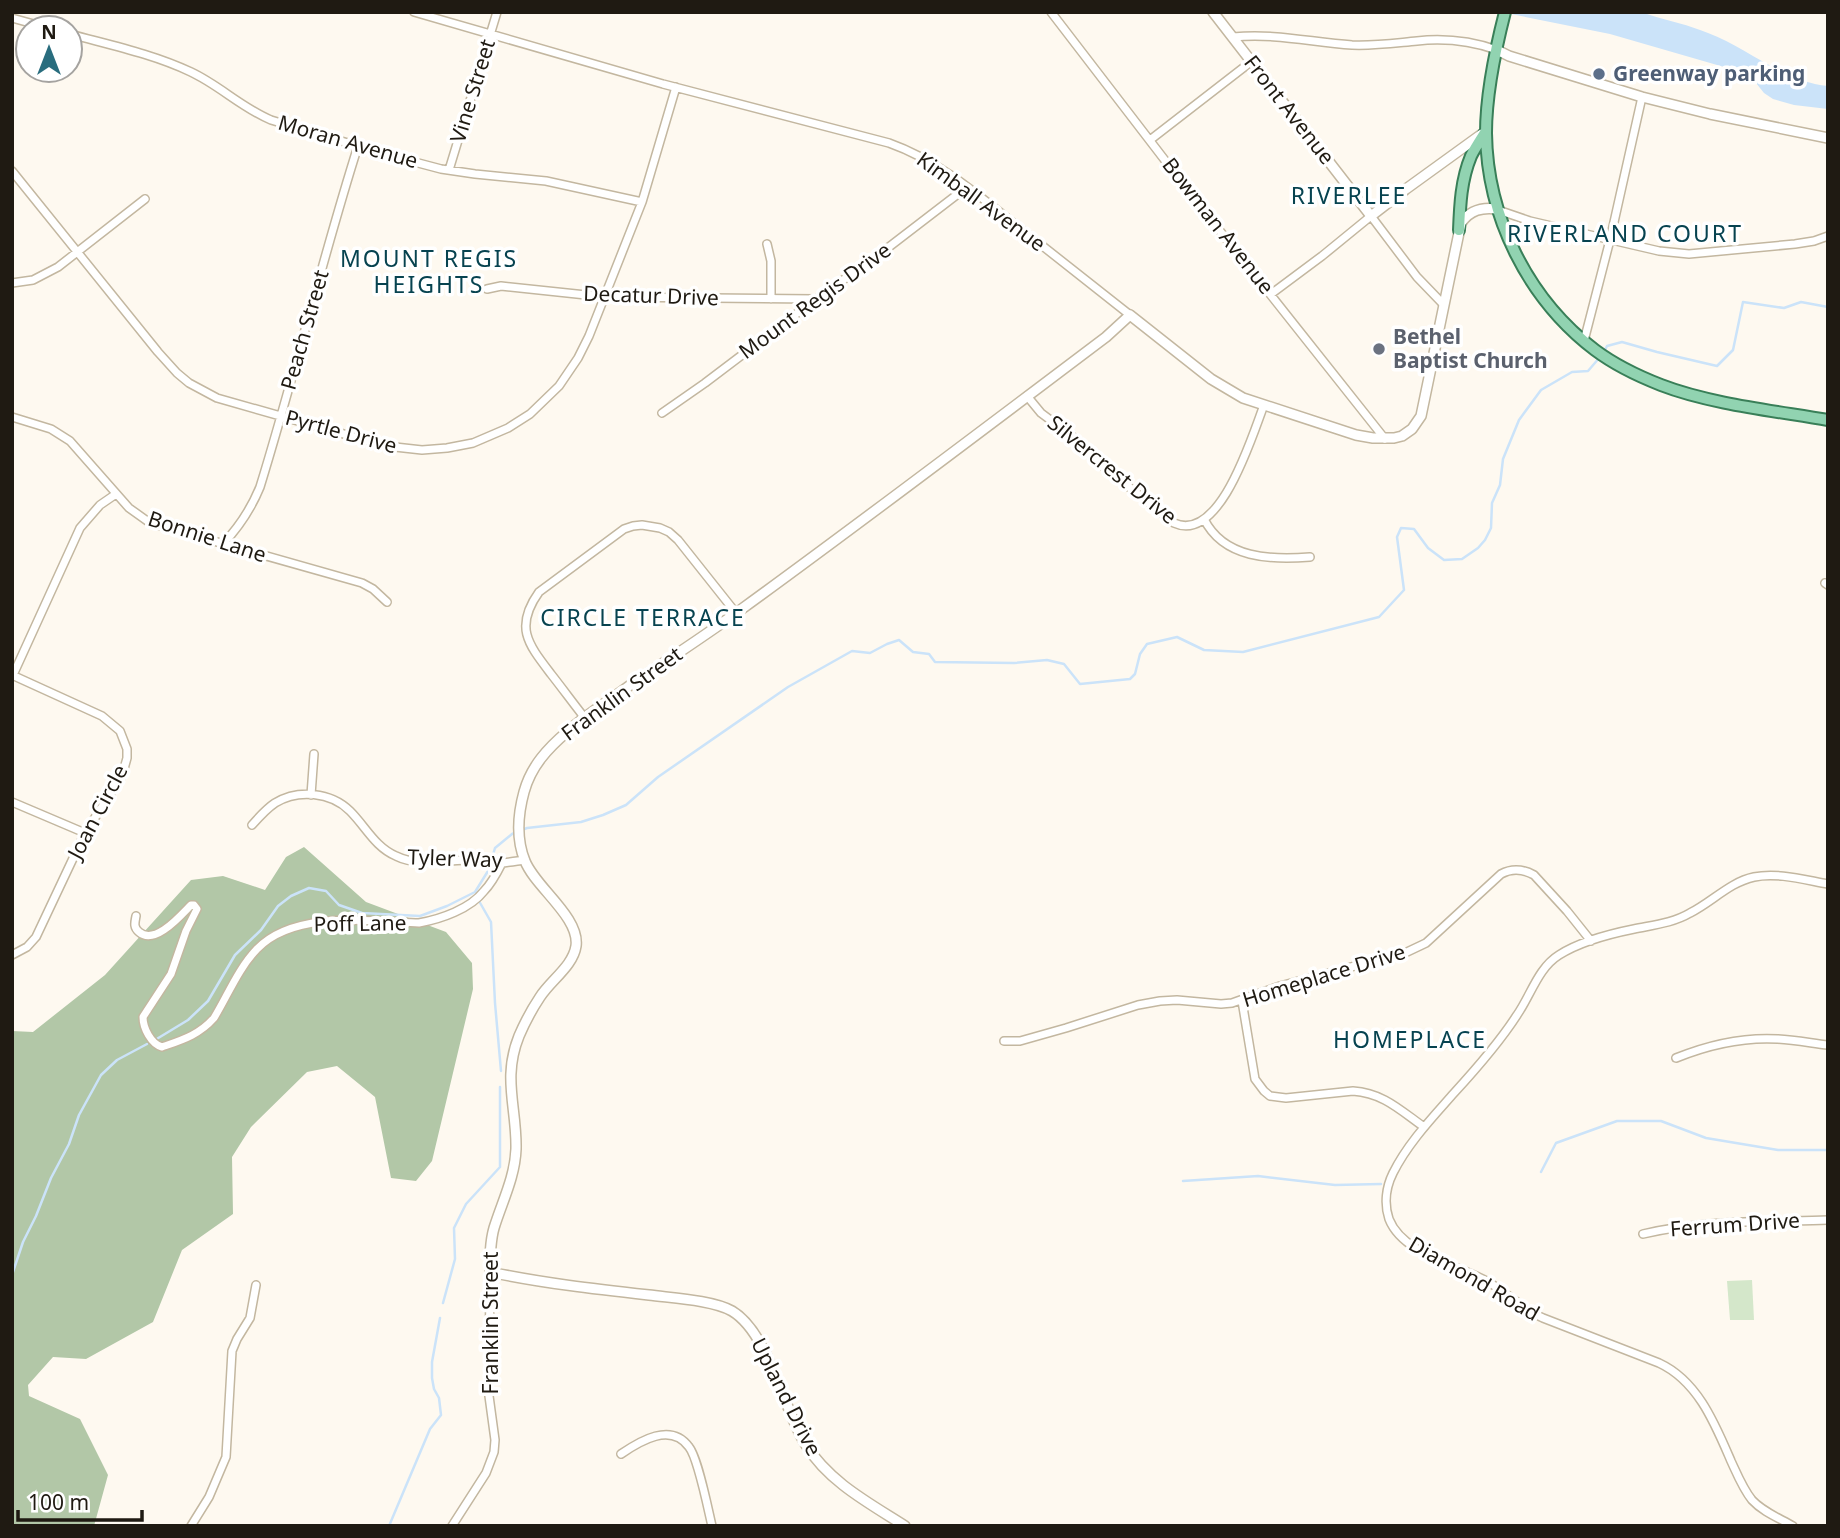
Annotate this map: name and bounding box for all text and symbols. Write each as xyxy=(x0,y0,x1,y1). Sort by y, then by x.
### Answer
north arrow xyxy=(14,14,84,84)
text: N xyxy=(41,19,57,45)
street label: Vine Street xyxy=(443,35,501,146)
street label: Front Avenue xyxy=(1238,49,1341,170)
place label: Greenway parking xyxy=(1613,59,1805,87)
marker: Greenway parking xyxy=(1591,66,1607,82)
street label: Moran Avenue xyxy=(275,108,421,174)
street label: Kimball Avenue xyxy=(912,145,1052,257)
street label: Bowman Avenue xyxy=(1157,151,1281,299)
district label: RIVERLEE xyxy=(1291,179,1407,211)
district label: RIVERLAND COURT xyxy=(1507,217,1743,249)
street label: Mount Regis Drive xyxy=(733,236,896,365)
district label: MOUNT REGIS HEIGHTS xyxy=(340,242,518,300)
street label: Peach Street xyxy=(274,266,335,393)
street label: Decatur Drive xyxy=(583,279,719,311)
place label: Bethel Baptist Church xyxy=(1393,322,1548,374)
marker: Bethel Baptist Church xyxy=(1371,341,1387,357)
street label: Pyrtle Drive xyxy=(282,403,400,459)
street label: Silvercrest Drive xyxy=(1042,409,1183,530)
street label: Bonnie Lane xyxy=(145,504,270,568)
district label: CIRCLE TERRACE xyxy=(540,601,746,633)
street label: Franklin Street xyxy=(555,640,688,747)
street label: Joan Circle xyxy=(60,760,134,865)
street label: Tyler Way xyxy=(407,842,503,874)
street label: Poff Lane xyxy=(313,908,407,938)
street label: Homeplace Drive xyxy=(1239,937,1409,1013)
district label: HOMEPLACE xyxy=(1333,1023,1487,1055)
street label: Ferrum Drive xyxy=(1669,1205,1801,1243)
street label: Diamond Road xyxy=(1404,1229,1545,1327)
street label: Franklin Street xyxy=(476,1251,504,1395)
street label: Upland Drive xyxy=(745,1333,829,1460)
scale bar xyxy=(18,1478,142,1522)
text: 100 m xyxy=(28,1488,89,1516)

